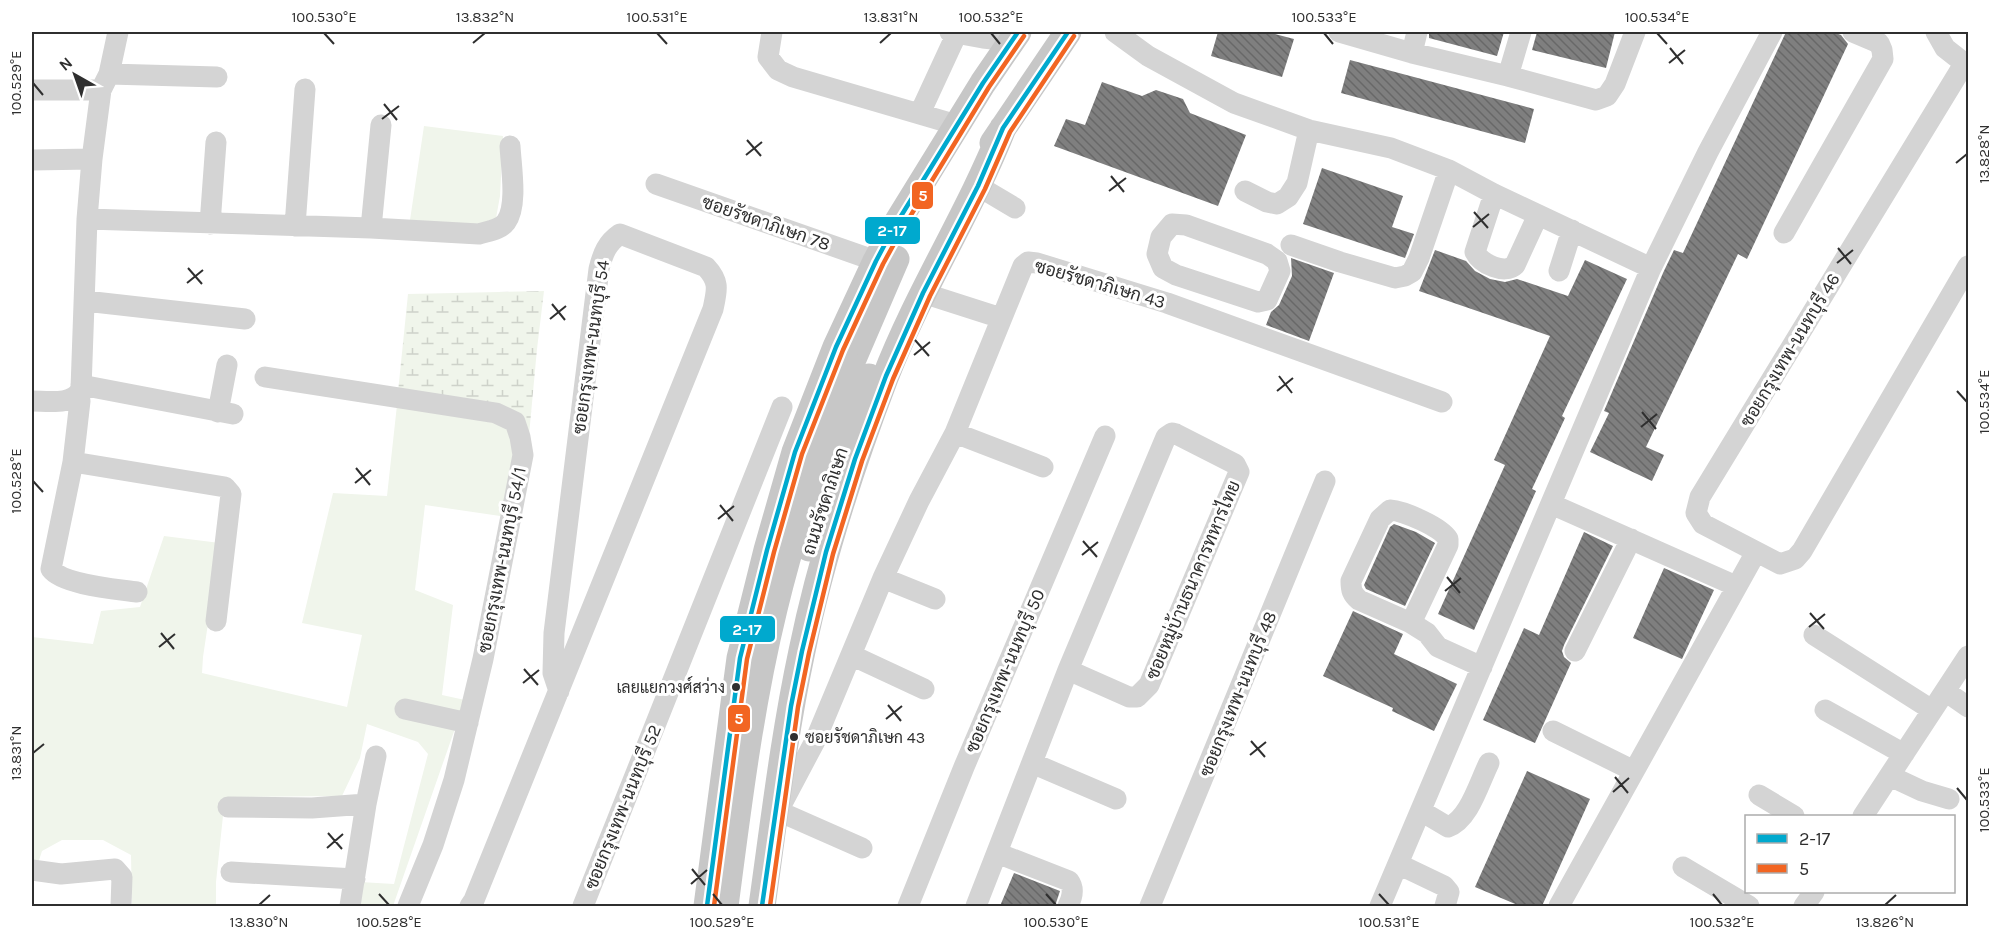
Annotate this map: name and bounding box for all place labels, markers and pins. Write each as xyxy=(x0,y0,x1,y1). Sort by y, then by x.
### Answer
place label: เลยแยกวงศ์สว่าง xyxy=(616,675,725,697)
marker: เลยแยกวงศ์สว่าง xyxy=(730,681,742,693)
place label: ซอยรัชดาภิเษก 43 xyxy=(805,727,925,747)
marker: ซอยรัชดาภิเษก 43 xyxy=(788,731,800,743)

